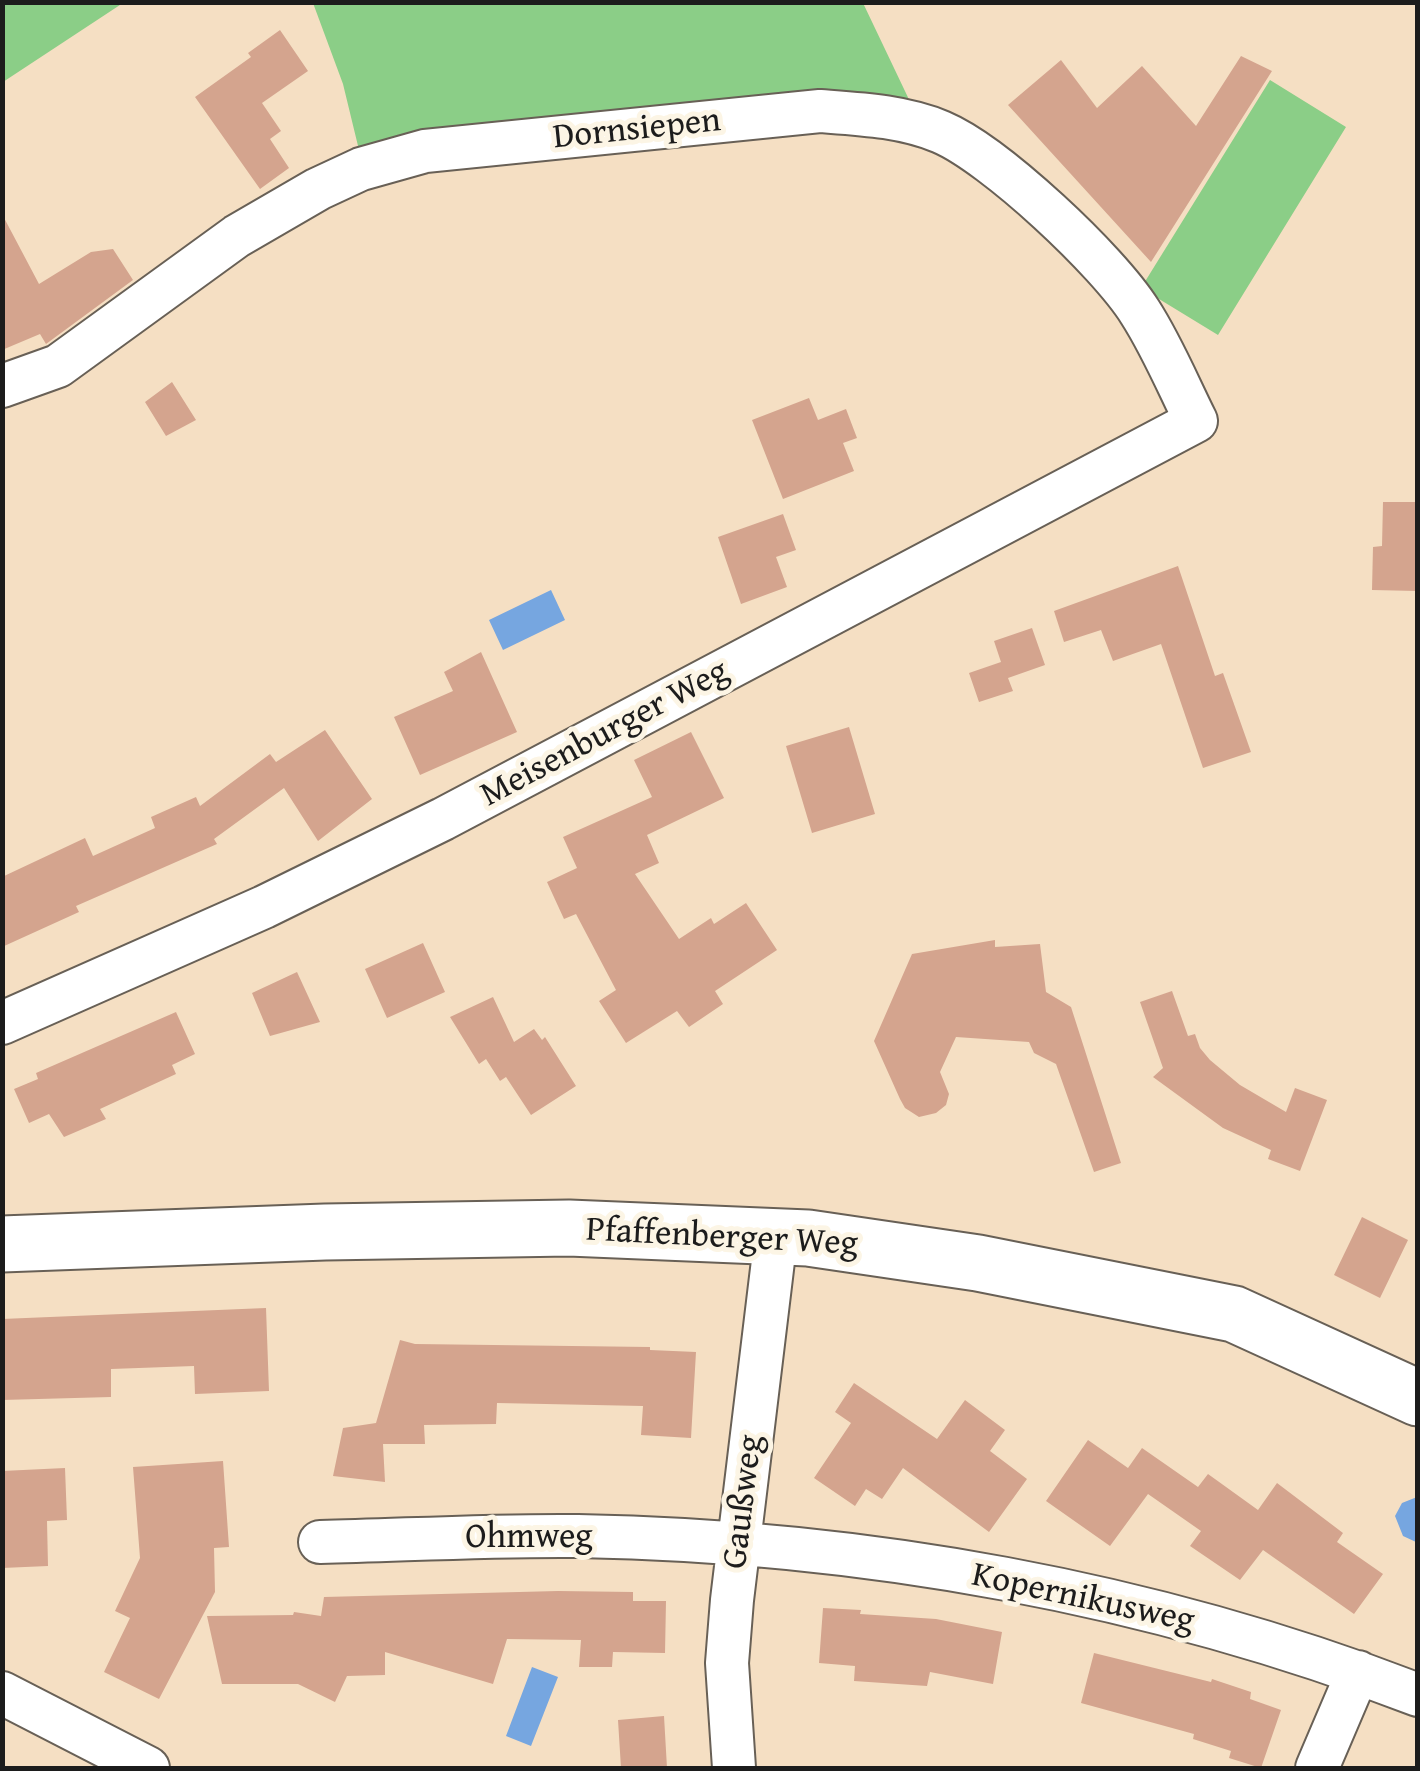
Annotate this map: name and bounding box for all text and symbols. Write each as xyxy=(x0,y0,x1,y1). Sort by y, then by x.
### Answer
street label: Dornsiepen xyxy=(551,100,723,160)
street label: Meisenburger Weg xyxy=(474,651,736,817)
street label: Pfaffenberger Weg xyxy=(585,1210,859,1266)
street label: Gaußweg xyxy=(715,1433,773,1571)
street label: Ohmweg xyxy=(465,1517,593,1559)
street label: Kopernikusweg xyxy=(968,1555,1198,1643)

